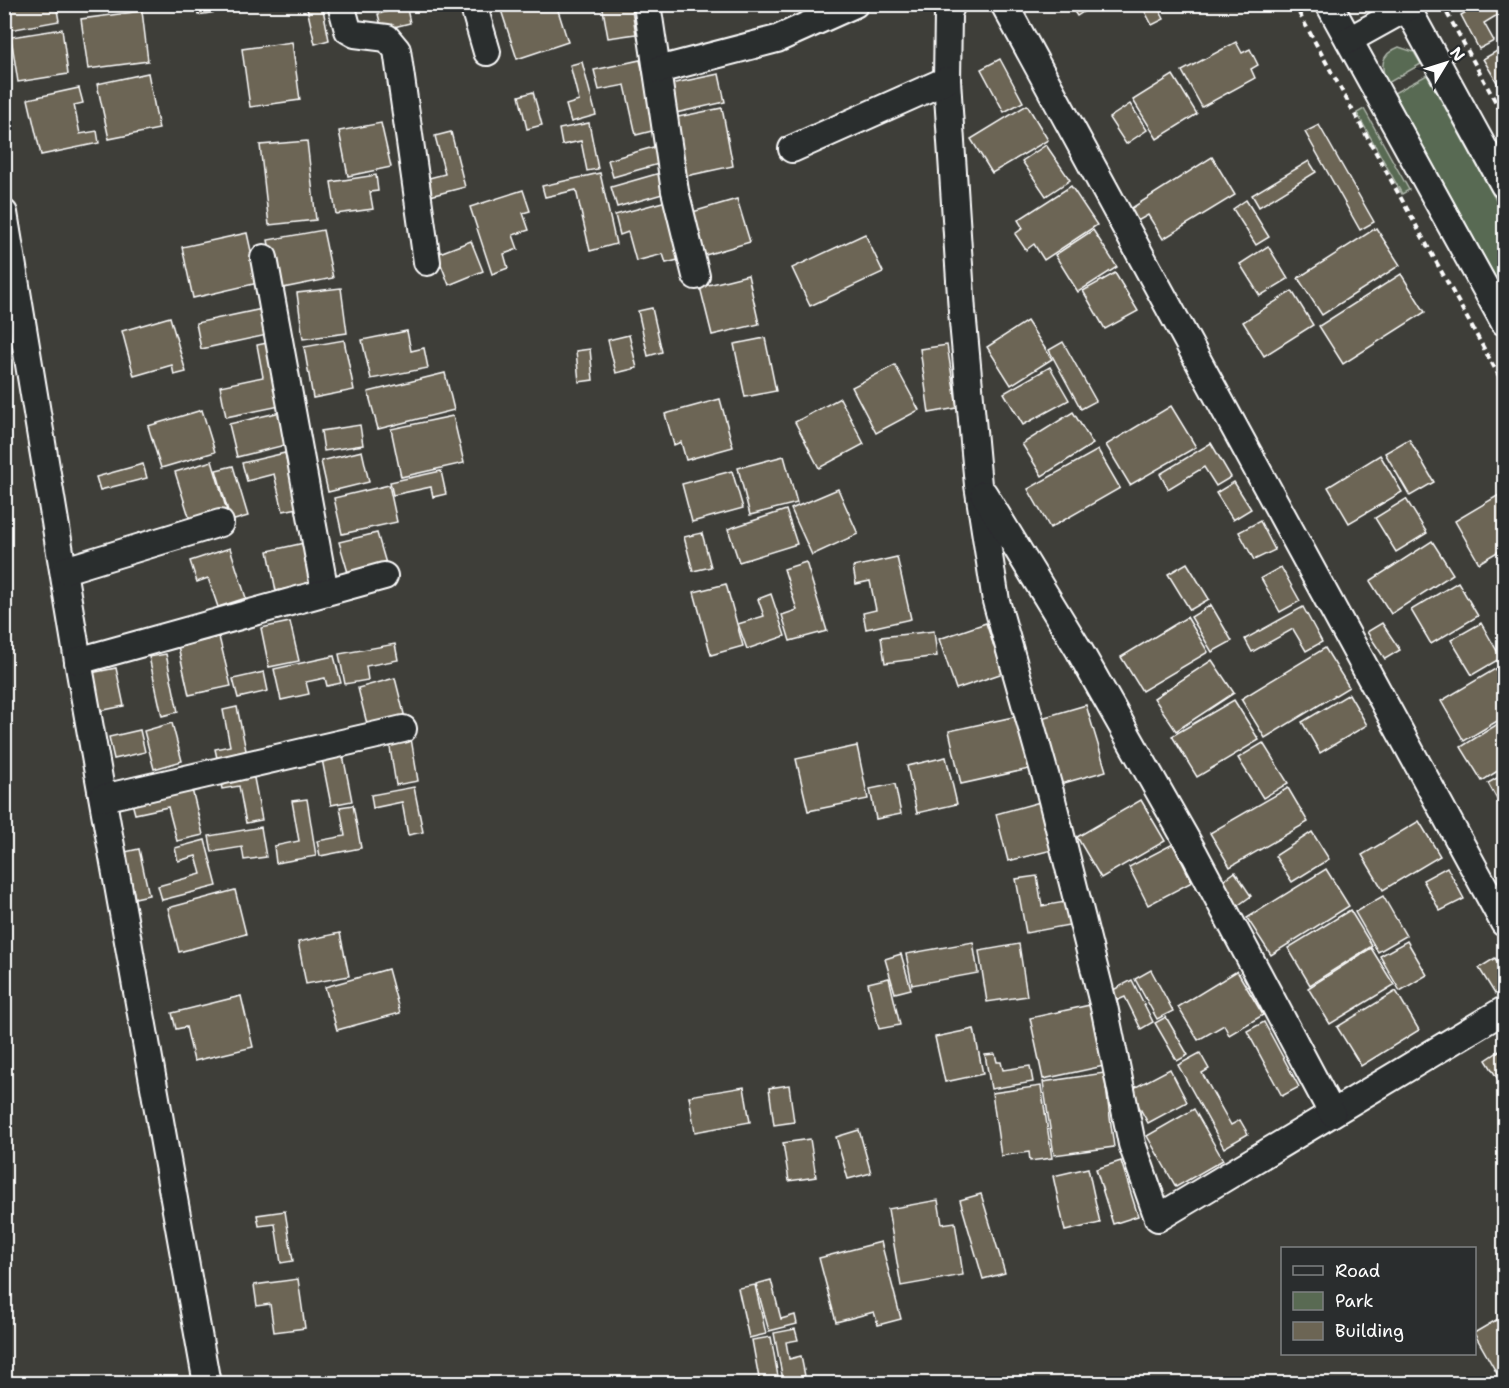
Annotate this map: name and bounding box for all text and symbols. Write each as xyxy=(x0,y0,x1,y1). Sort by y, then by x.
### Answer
north arrow xyxy=(1416,33,1476,93)
text: N xyxy=(1445,43,1470,66)
legend xyxy=(1281,1247,1476,1355)
text: Road xyxy=(1335,1259,1380,1283)
text: Park xyxy=(1335,1289,1374,1313)
text: Building xyxy=(1335,1319,1404,1343)

